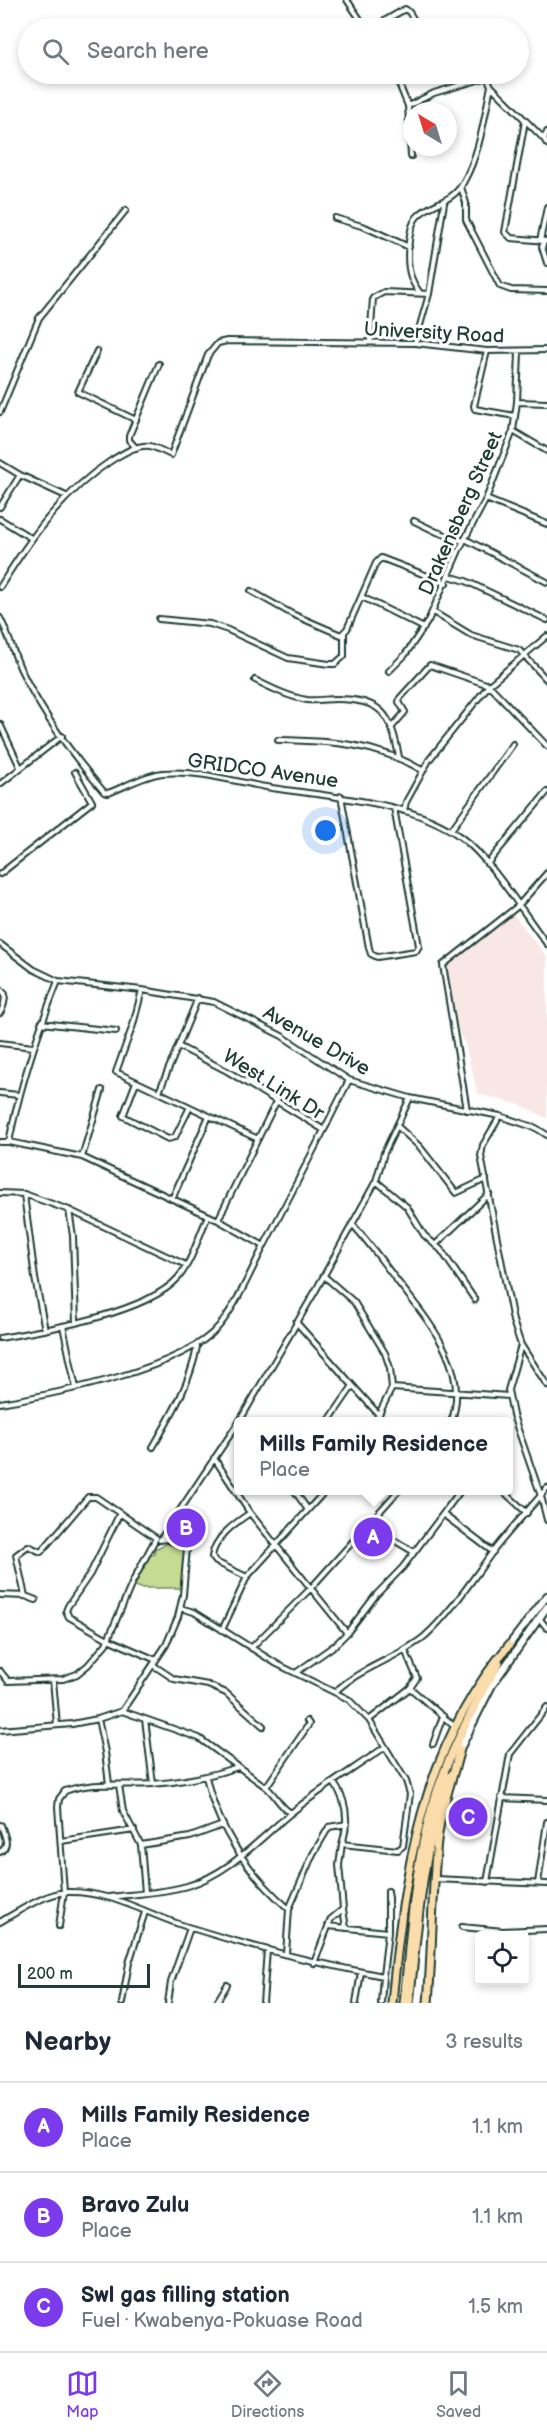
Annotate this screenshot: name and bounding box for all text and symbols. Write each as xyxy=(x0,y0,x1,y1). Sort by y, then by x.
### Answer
search box xyxy=(18,18,529,84)
icon: search xyxy=(39,35,72,68)
text: Search here xyxy=(87,38,209,65)
north arrow xyxy=(403,102,457,156)
street label: University Road xyxy=(363,317,505,349)
street label: Drakensberg Street xyxy=(414,428,508,599)
street label: GRIDCO Avenue xyxy=(186,749,340,793)
your location xyxy=(311,816,340,845)
street label: Avenue Drive xyxy=(259,1001,374,1081)
street label: West Link Dr xyxy=(218,1044,329,1126)
popup xyxy=(234,1417,513,1495)
text: Mills Family Residence xyxy=(259,1431,488,1458)
text: Place xyxy=(259,1458,310,1482)
pin: B xyxy=(166,1506,206,1550)
pin: A xyxy=(354,1514,392,1560)
pin: C xyxy=(448,1794,488,1840)
map controls xyxy=(475,1931,529,1985)
button: locate xyxy=(475,1931,529,1985)
scale bar xyxy=(18,1961,150,1988)
text: 200 m xyxy=(27,1965,73,1984)
text: Nearby xyxy=(24,2027,111,2058)
text: 3 results xyxy=(445,2030,523,2054)
text: Mills Family Residence xyxy=(81,2102,310,2129)
text: A xyxy=(37,2115,50,2139)
text: 1.1 km xyxy=(472,2115,523,2139)
text: Place xyxy=(81,2129,132,2153)
text: Bravo Zulu xyxy=(81,2192,189,2219)
text: B xyxy=(36,2205,51,2229)
text: 1.1 km xyxy=(472,2205,523,2229)
text: Place xyxy=(81,2219,132,2243)
text: Swl gas filling station xyxy=(81,2282,290,2309)
text: C xyxy=(36,2295,51,2319)
text: 1.5 km xyxy=(468,2295,523,2319)
text: Fuel · Kwabenya-Pokuase Road xyxy=(81,2309,363,2333)
tab: Map xyxy=(66,2367,99,2422)
tab: Directions xyxy=(231,2367,304,2422)
tab: Saved xyxy=(436,2367,481,2422)

